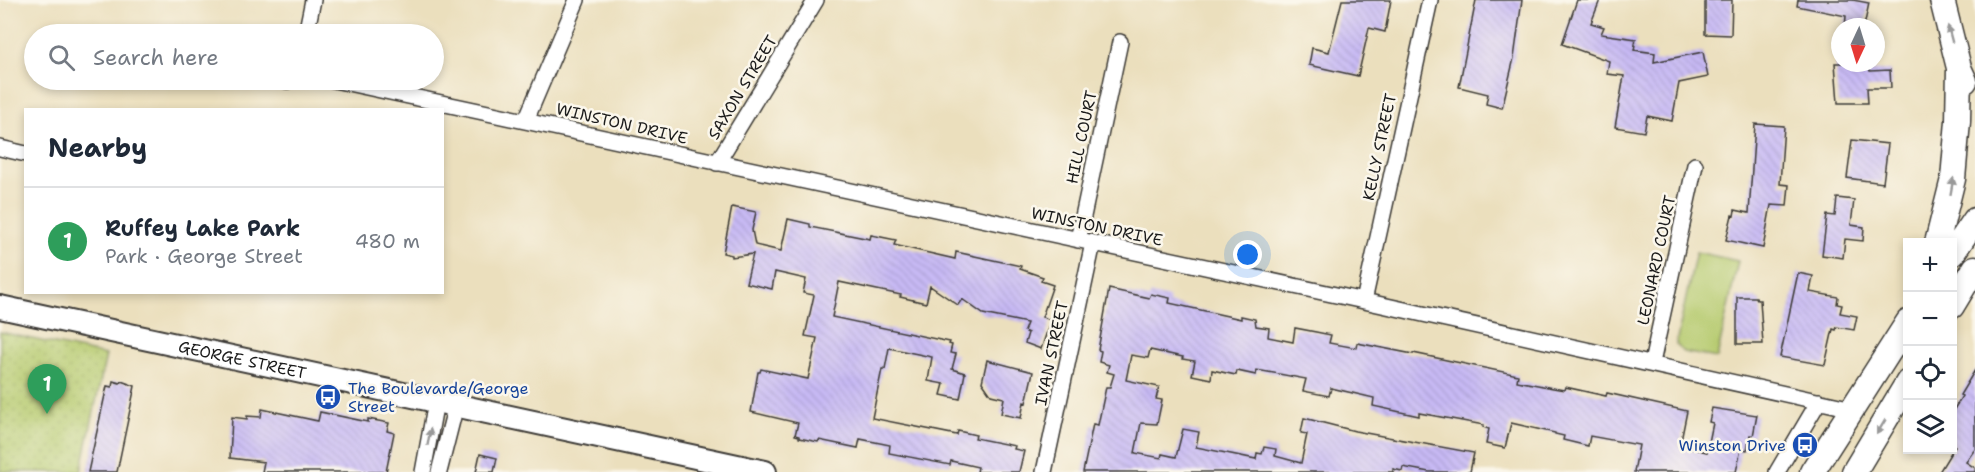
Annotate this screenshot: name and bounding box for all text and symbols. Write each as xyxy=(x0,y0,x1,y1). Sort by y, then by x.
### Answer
north arrow xyxy=(1831,18,1885,72)
search box xyxy=(24,24,444,90)
one-way arrow xyxy=(1945,25,1954,43)
street label: SAXON STREET xyxy=(703,31,782,143)
icon: search xyxy=(45,41,78,74)
text: Search here xyxy=(93,43,219,72)
street label: HILL COURT xyxy=(1061,88,1102,186)
street label: KELLY STREET xyxy=(1358,91,1401,203)
street label: WINSTON DRIVE xyxy=(554,98,690,149)
text: Nearby xyxy=(48,130,147,165)
one-way arrow xyxy=(1948,176,1957,195)
street label: LEONARD COURT xyxy=(1632,193,1681,327)
street label: WINSTON DRIVE xyxy=(1029,202,1165,251)
text: Ruffey Lake Park xyxy=(105,214,300,243)
text: 1 xyxy=(63,228,72,254)
text: 480 m xyxy=(355,228,420,254)
map controls xyxy=(1903,238,1957,454)
button: + xyxy=(1903,238,1957,292)
your location xyxy=(1233,240,1262,269)
text: Park · George Street xyxy=(105,243,303,269)
button: − xyxy=(1903,292,1957,346)
street label: IVAN STREET xyxy=(1030,299,1073,407)
street label: GEORGE STREET xyxy=(176,336,308,384)
button: locate xyxy=(1903,346,1957,400)
pin: 1 xyxy=(28,364,66,414)
place label: The Boulevarde/George Street xyxy=(348,378,529,417)
bus stop icon: The Boulevarde/George Street xyxy=(313,382,343,412)
button: layers xyxy=(1903,400,1957,454)
one-way arrow xyxy=(1876,419,1886,436)
one-way arrow xyxy=(425,427,434,446)
bus stop icon: Winston Drive xyxy=(1790,430,1820,460)
place label: Winston Drive xyxy=(1678,435,1786,456)

